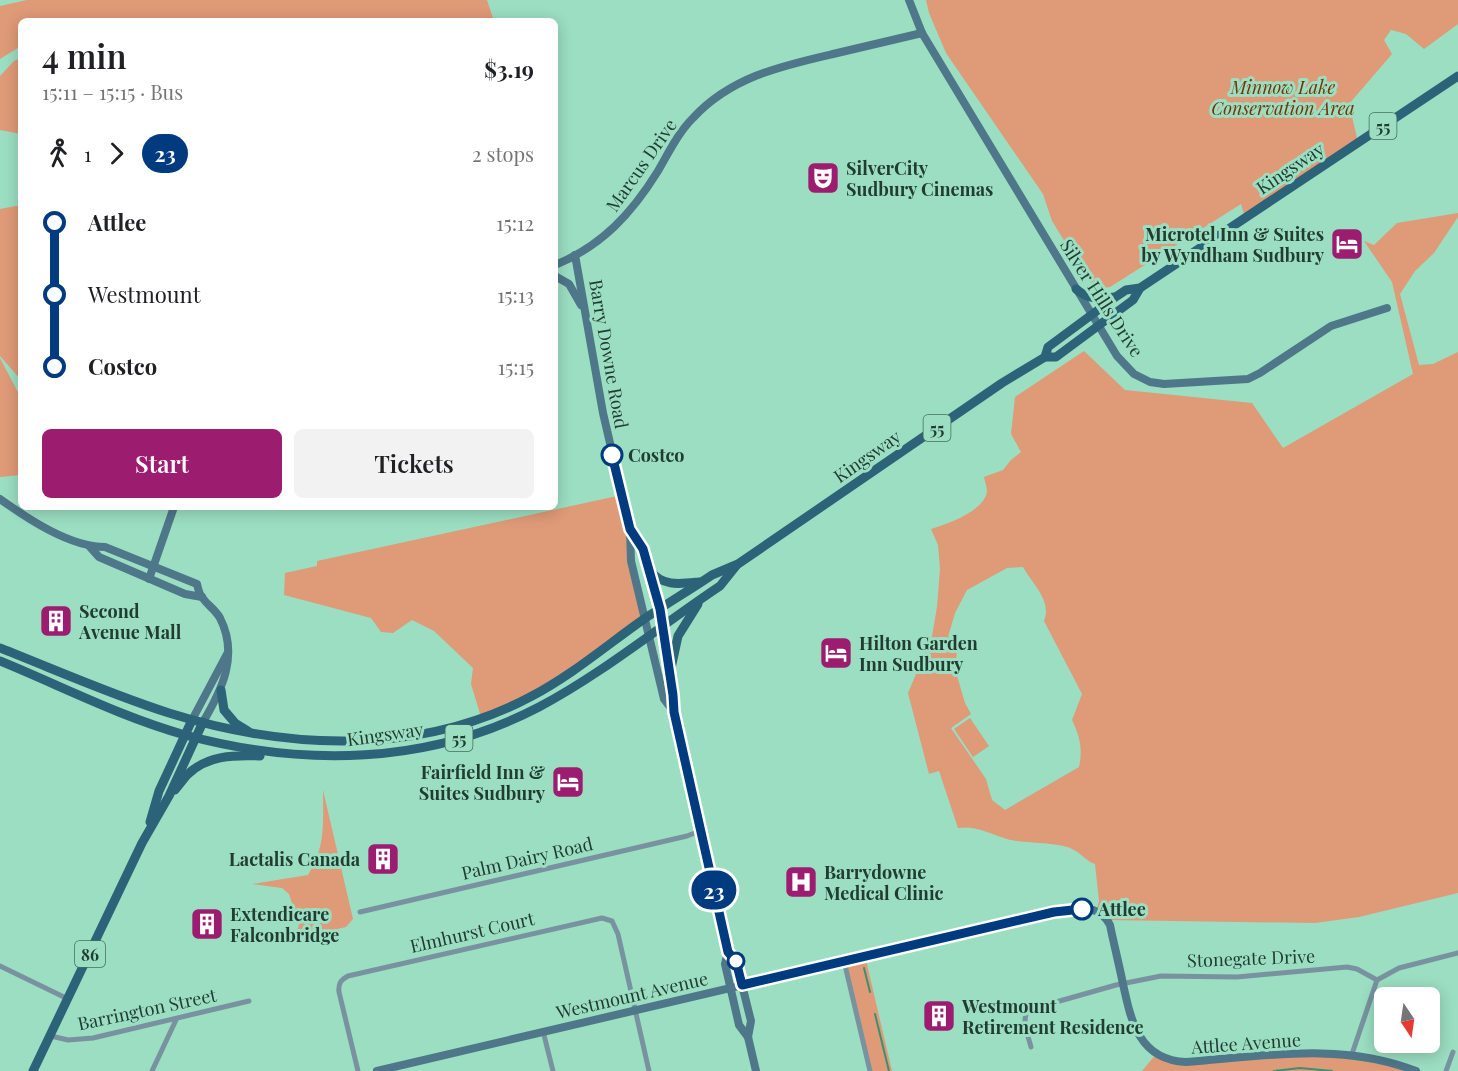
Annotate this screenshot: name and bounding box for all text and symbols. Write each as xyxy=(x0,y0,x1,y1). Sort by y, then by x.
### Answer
text: 4 min xyxy=(42,33,127,77)
text: $3.19 xyxy=(484,54,534,84)
park label: Minnow Lake Conservation Area xyxy=(1211,75,1355,120)
text: 15:11 – 15:15 · Bus xyxy=(42,78,183,105)
road number: 55 xyxy=(1370,113,1396,139)
street label: Marcus Drive xyxy=(600,114,682,216)
icon: walk xyxy=(42,137,75,170)
icon: forward xyxy=(100,137,133,170)
street label: Kingsway xyxy=(1251,137,1329,199)
text: 23 xyxy=(154,139,176,167)
text: 1 xyxy=(84,140,91,167)
text: 2 stops xyxy=(472,140,534,167)
place label: SilverCity Sudbury Cinemas xyxy=(846,156,993,201)
theatre icon: SilverCity Sudbury Cinemas xyxy=(805,160,841,196)
text: Attlee xyxy=(88,207,146,237)
text: 15:12 xyxy=(496,209,534,236)
place label: Microtel Inn & Suites by Wyndham Sudbury xyxy=(1141,222,1325,267)
hotel icon: Microtel Inn & Suites by Wyndham Sudbury xyxy=(1329,226,1365,262)
street label: Silver Hills Drive xyxy=(1055,235,1149,361)
street label: Barry Downe Road xyxy=(584,277,634,431)
text: Westmount xyxy=(88,279,200,309)
text: 15:13 xyxy=(497,281,534,308)
text: Costco xyxy=(88,351,157,381)
text: 15:15 xyxy=(498,353,534,380)
road number: 55 xyxy=(924,415,950,441)
street label: Kingsway xyxy=(829,424,905,488)
button: Start xyxy=(42,429,282,498)
button: Tickets xyxy=(294,429,534,498)
place label: Costco xyxy=(628,443,685,467)
marker: Costco xyxy=(601,444,623,466)
place label: Second Avenue Mall xyxy=(78,599,182,644)
building icon: Second Avenue Mall xyxy=(38,603,74,639)
place label: Hilton Garden Inn Sudbury xyxy=(859,631,978,676)
hotel icon: Hilton Garden Inn Sudbury xyxy=(818,635,854,671)
street label: Kingsway xyxy=(345,717,425,751)
road number: 55 xyxy=(446,725,472,751)
place label: Fairfield Inn & Suites Sudbury xyxy=(419,760,546,805)
hotel icon: Fairfield Inn & Suites Sudbury xyxy=(550,764,586,800)
street label: Palm Dairy Road xyxy=(459,831,596,885)
building icon: Lactalis Canada xyxy=(365,841,401,877)
place label: Lactalis Canada xyxy=(229,847,361,871)
place label: Barrydowne Medical Clinic xyxy=(824,860,944,905)
hospital icon: Barrydowne Medical Clinic xyxy=(783,864,819,900)
line badge: 23 xyxy=(687,870,741,910)
text: 23 xyxy=(703,876,725,904)
place label: Attlee xyxy=(1097,897,1146,921)
marker: Attlee xyxy=(1071,898,1093,920)
place label: Extendicare Falconbridge xyxy=(230,902,339,947)
building icon: Extendicare Falconbridge xyxy=(189,906,225,942)
street label: Elmhurst Court xyxy=(408,906,537,958)
road number: 86 xyxy=(75,941,105,967)
street label: Stonegate Drive xyxy=(1187,944,1315,972)
unlabelled marker xyxy=(727,952,745,970)
street label: Westmount Avenue xyxy=(553,966,710,1024)
street label: Barrington Street xyxy=(75,982,219,1035)
north arrow xyxy=(1374,987,1440,1053)
map controls xyxy=(1374,987,1440,1053)
place label: Westmount Retirement Residence xyxy=(961,994,1144,1039)
building icon: Westmount Retirement Residence xyxy=(921,998,957,1034)
street label: Attlee Avenue xyxy=(1189,1027,1302,1059)

